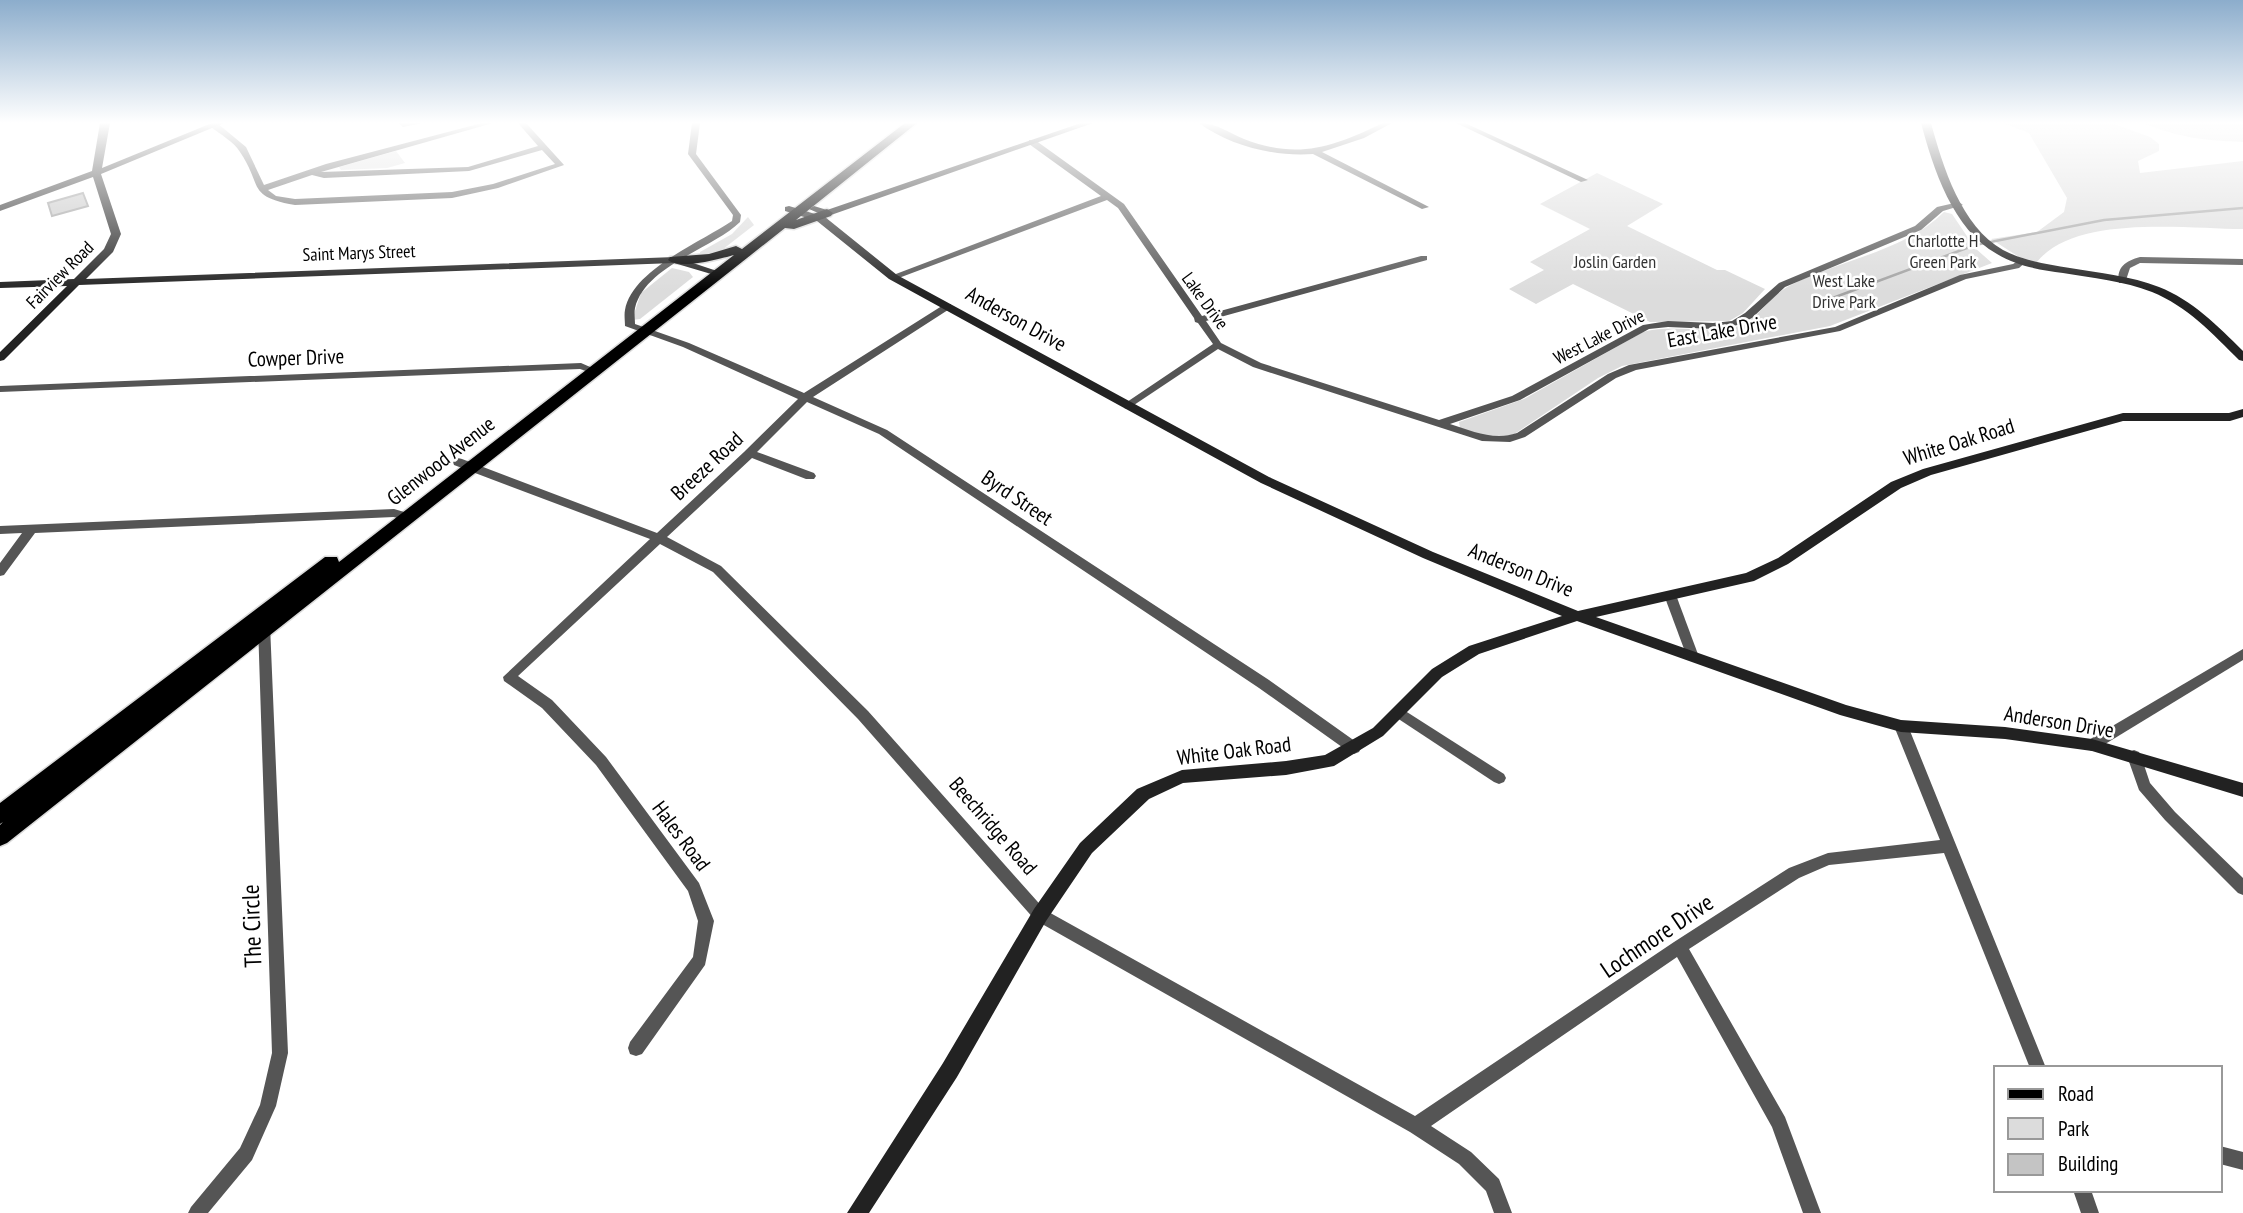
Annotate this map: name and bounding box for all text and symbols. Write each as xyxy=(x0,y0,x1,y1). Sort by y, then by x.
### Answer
park label: Charlotte H Green Park xyxy=(1908,229,1978,273)
street label: Fairview Road xyxy=(21,236,98,313)
street label: Saint Marys Street xyxy=(302,239,416,266)
park label: Joslin Garden xyxy=(1573,250,1656,273)
street label: Lake Drive xyxy=(1177,268,1234,334)
park label: West Lake Drive Park xyxy=(1812,269,1876,313)
street label: Anderson Drive xyxy=(961,280,1071,357)
street label: West Lake Drive xyxy=(1549,304,1648,369)
street label: East Lake Drive xyxy=(1665,308,1779,353)
street label: Cowper Drive xyxy=(247,342,345,373)
street label: Glenwood Avenue xyxy=(381,410,500,511)
street label: White Oak Road xyxy=(1900,412,2018,471)
street label: Breeze Road xyxy=(665,425,748,506)
street label: Byrd Street xyxy=(976,464,1058,531)
street label: Anderson Drive xyxy=(1465,536,1578,603)
street label: Anderson Drive xyxy=(2002,700,2116,743)
street label: White Oak Road xyxy=(1175,730,1292,771)
street label: Beechridge Road xyxy=(943,771,1043,880)
street label: Hales Road xyxy=(646,795,716,876)
street label: The Circle xyxy=(235,884,268,968)
street label: Lochmore Drive xyxy=(1594,887,1719,985)
legend xyxy=(1994,1066,2222,1192)
text: Road xyxy=(2058,1080,2094,1107)
text: Park xyxy=(2058,1115,2089,1142)
text: Building xyxy=(2058,1150,2118,1177)

